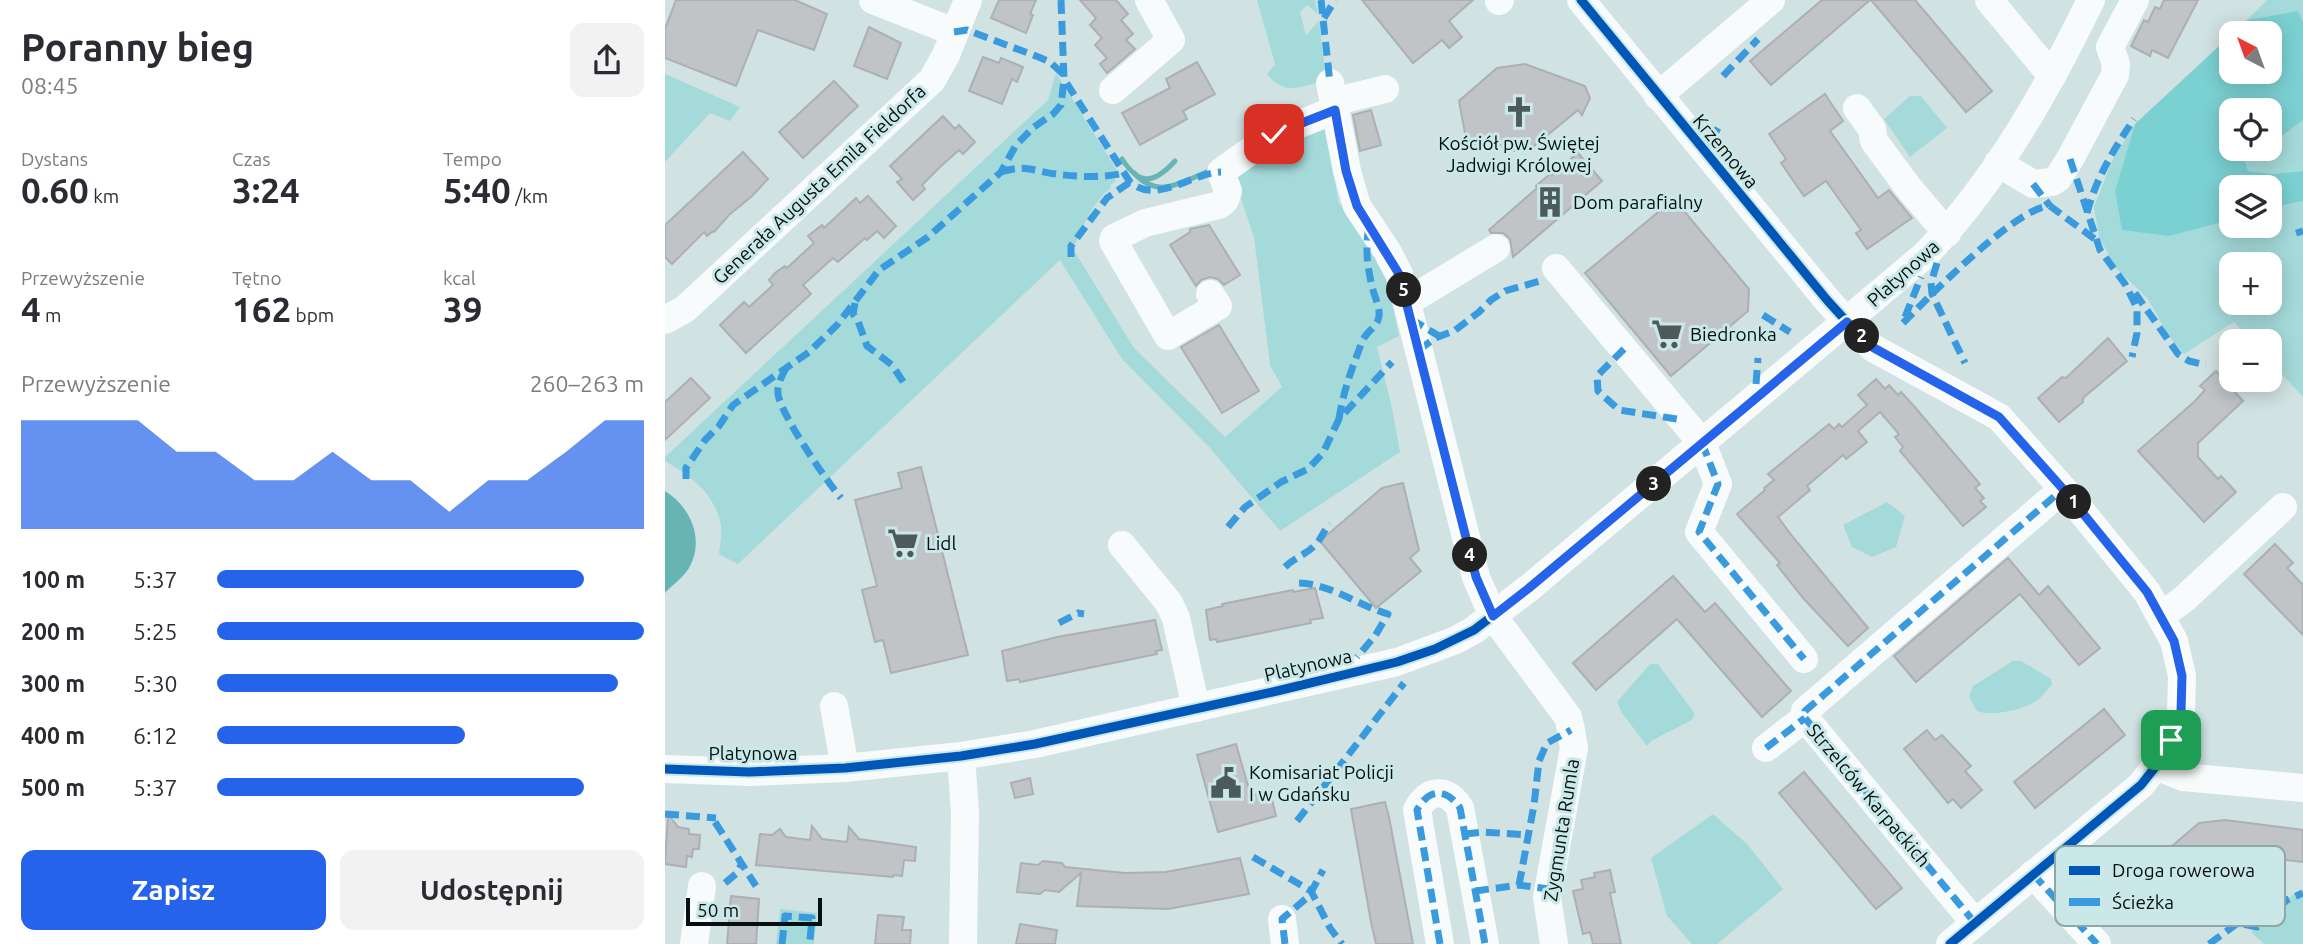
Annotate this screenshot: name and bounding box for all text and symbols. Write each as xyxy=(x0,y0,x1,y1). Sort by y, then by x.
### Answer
north arrow xyxy=(2219,21,2282,84)
map controls xyxy=(2219,21,2282,392)
button: share xyxy=(570,23,644,97)
text: Poranny bieg xyxy=(21,26,254,68)
text: 08:45 xyxy=(21,73,79,98)
street label: Generała Augusta Emila Fieldorfa xyxy=(708,80,930,288)
church icon: Kościół pw. Świętej Jadwigi Królowej xyxy=(1502,95,1536,129)
button: locate xyxy=(2219,98,2282,161)
pin xyxy=(1244,104,1304,164)
street label: Krzemowa xyxy=(1689,110,1763,192)
icon: check xyxy=(1255,115,1293,153)
place label: Kościół pw. Świętej Jadwigi Królowej xyxy=(1438,132,1600,176)
text: Dystans xyxy=(21,148,88,170)
text: Czas xyxy=(232,148,270,170)
text: Tempo xyxy=(443,148,502,170)
text: 0.60 xyxy=(21,170,89,210)
text: 3:24 xyxy=(232,170,300,210)
text: 5:40 xyxy=(443,170,511,210)
button: layers xyxy=(2219,175,2282,238)
text: km xyxy=(89,185,119,207)
text: /km xyxy=(511,185,548,207)
building icon: Dom parafialny xyxy=(1533,185,1567,219)
place label: Dom parafialny xyxy=(1573,191,1703,213)
street label: Platynowa xyxy=(1862,235,1944,311)
button: + xyxy=(2219,252,2282,315)
text: Przewyższenie xyxy=(21,267,145,289)
text: Tętno xyxy=(232,267,282,289)
text: kcal xyxy=(443,267,476,289)
pin: 5 xyxy=(1387,272,1421,308)
text: 5 xyxy=(1398,278,1409,300)
text: 4 xyxy=(21,289,41,329)
text: 162 xyxy=(232,289,291,329)
text: 39 xyxy=(443,289,482,329)
text: m xyxy=(41,304,62,326)
text: bpm xyxy=(291,304,334,326)
supermarket icon: Biedronka xyxy=(1650,317,1684,351)
pin: 2 xyxy=(1845,318,1879,354)
place label: Biedronka xyxy=(1690,323,1777,345)
text: 2 xyxy=(1856,324,1867,346)
button: − xyxy=(2219,329,2282,392)
text: Przewyższenie xyxy=(21,371,171,396)
text: 260–263 m xyxy=(530,371,644,396)
pin: 3 xyxy=(1637,466,1671,502)
text: 3 xyxy=(1648,472,1659,494)
pin: 1 xyxy=(2057,484,2091,520)
text: 1 xyxy=(2068,490,2079,512)
supermarket icon: Lidl xyxy=(886,526,920,560)
place label: Lidl xyxy=(926,532,956,554)
pin: 4 xyxy=(1453,538,1487,572)
text: 4 xyxy=(1464,543,1475,565)
text: 100 m xyxy=(21,567,85,592)
text: 5:37 xyxy=(133,567,178,592)
text: 200 m xyxy=(21,619,85,644)
text: 5:25 xyxy=(133,619,178,644)
street label: Platynowa xyxy=(1262,644,1354,686)
text: 300 m xyxy=(21,671,85,696)
text: 5:30 xyxy=(133,671,178,696)
pin xyxy=(2141,710,2201,770)
street label: Strzelców Karpackich xyxy=(1803,719,1935,871)
icon: arrive xyxy=(2152,721,2190,759)
text: 400 m xyxy=(21,723,85,748)
text: 6:12 xyxy=(133,723,178,748)
street label: Platynowa xyxy=(708,742,798,764)
street label: Zygmunta Rumla xyxy=(1539,757,1583,903)
place label: Komisariat Policji I w Gdańsku xyxy=(1249,761,1394,805)
public building icon: Komisariat Policji I w Gdańsku xyxy=(1209,766,1243,800)
text: 500 m xyxy=(21,775,85,800)
text: 5:37 xyxy=(133,775,178,800)
legend xyxy=(2055,846,2285,926)
button: Zapisz xyxy=(21,850,326,930)
button: Udostępnij xyxy=(340,850,644,930)
text: Droga rowerowa xyxy=(2112,859,2255,881)
text: Ścieżka xyxy=(2112,891,2174,913)
scale bar xyxy=(686,895,823,927)
text: 50 m xyxy=(697,899,739,921)

